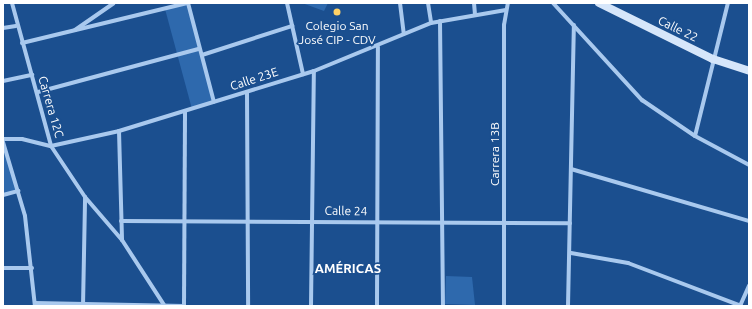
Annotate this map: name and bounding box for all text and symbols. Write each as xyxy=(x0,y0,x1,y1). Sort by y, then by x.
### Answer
marker: Colegio San José CIP - CDV xyxy=(332,7,342,17)
street label: Calle 22 xyxy=(656,13,700,45)
place label: Colegio San José CIP - CDV xyxy=(298,19,376,47)
street label: Calle 23E xyxy=(228,65,280,93)
street label: Carrera 12C xyxy=(35,74,67,140)
street label: Carrera 13B xyxy=(488,122,502,186)
street label: Calle 24 xyxy=(325,203,367,219)
district label: AMÉRICAS xyxy=(315,260,381,276)

